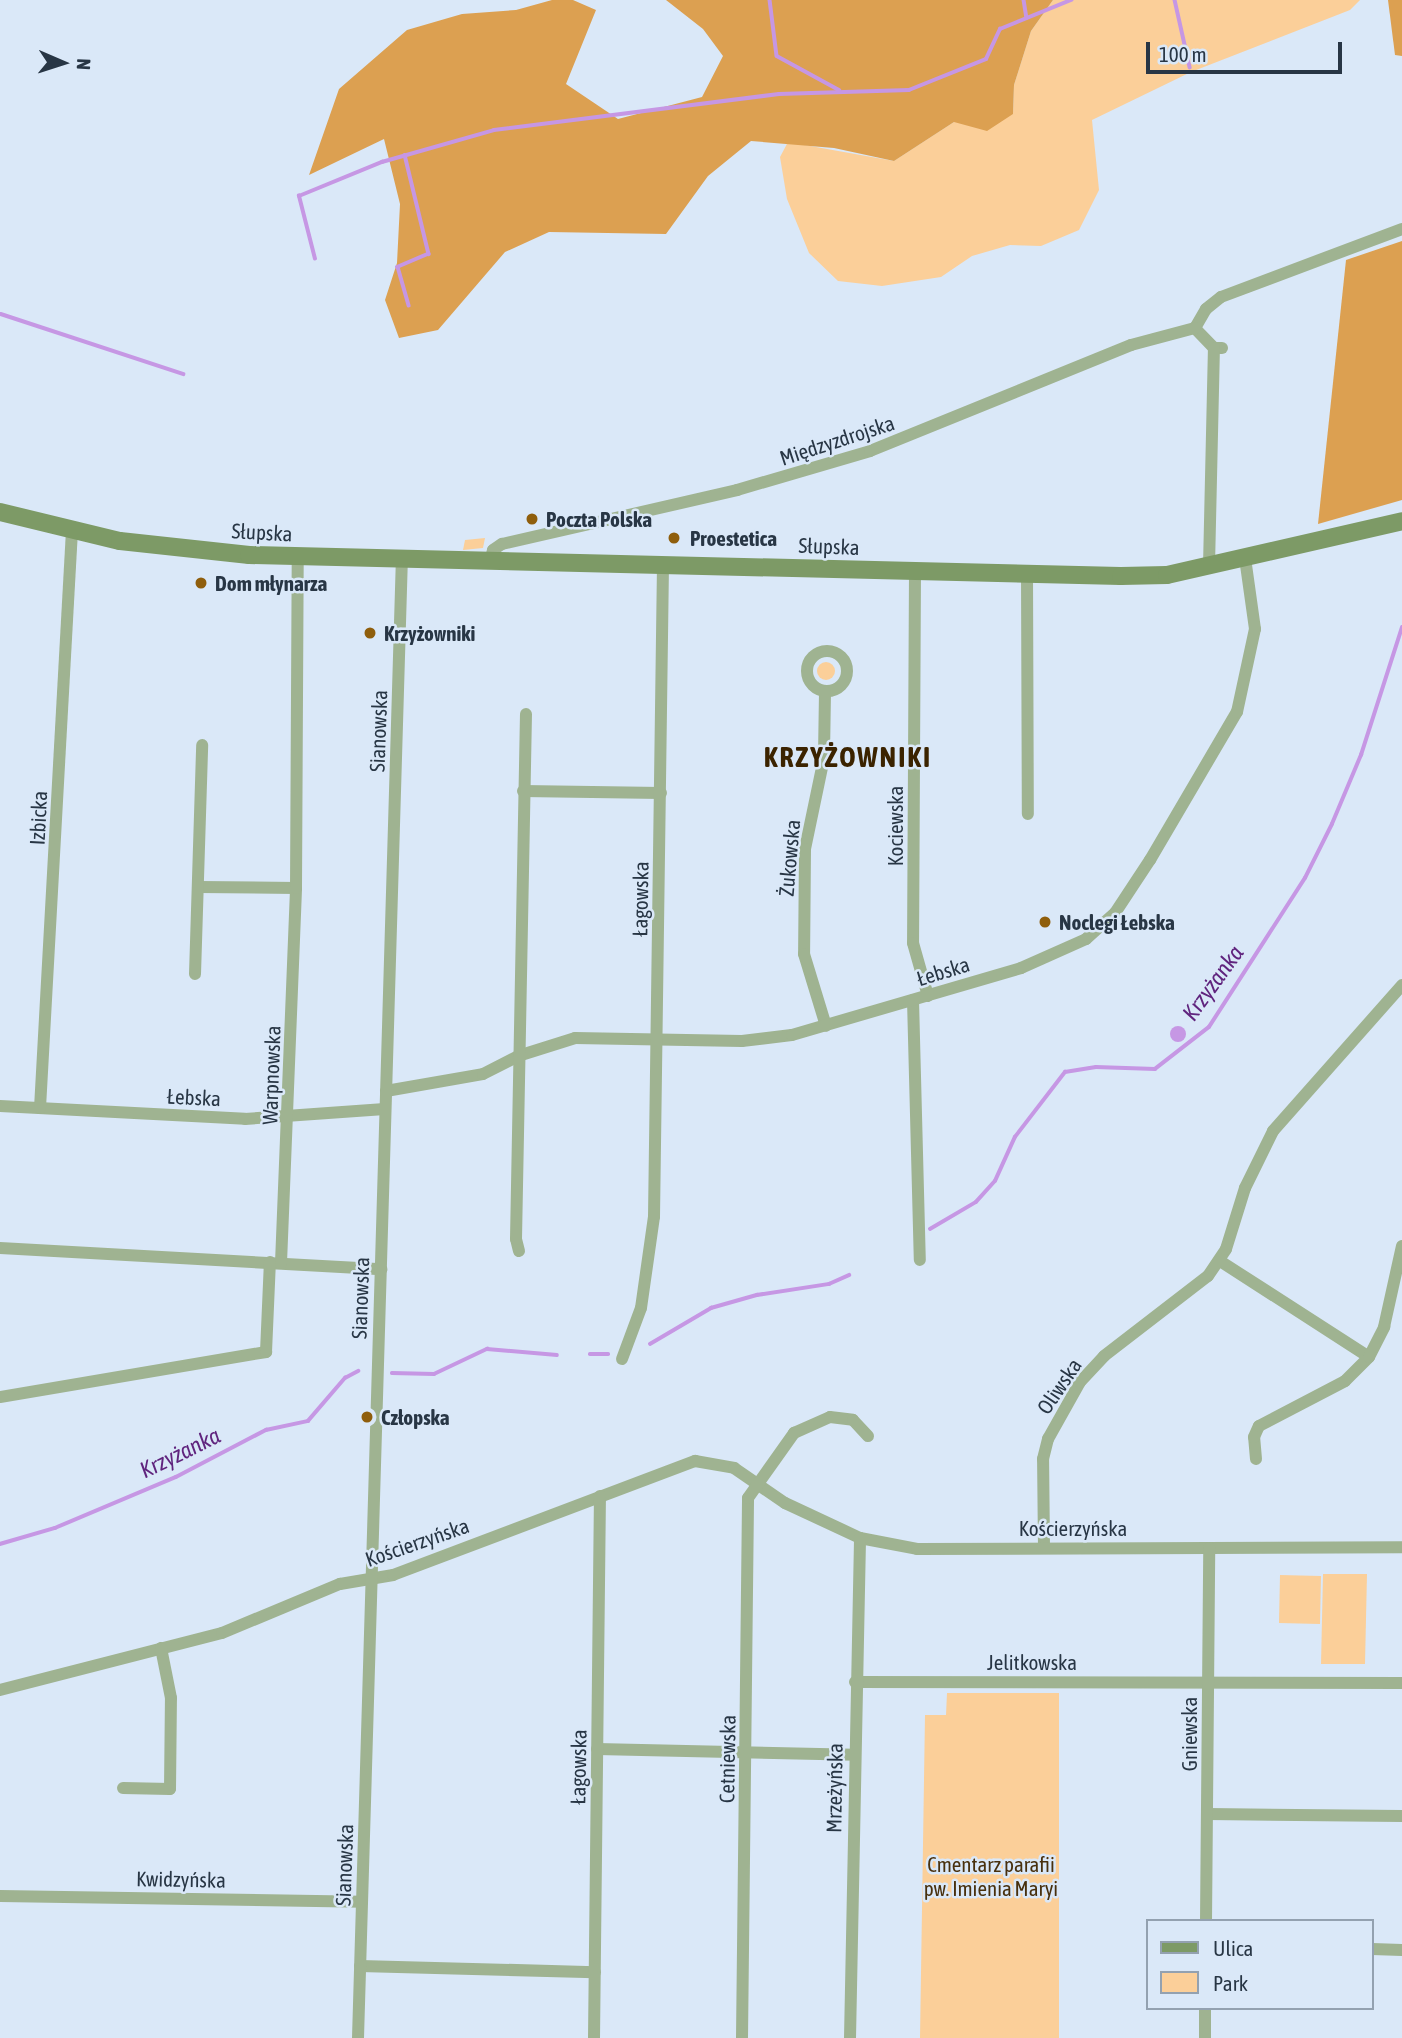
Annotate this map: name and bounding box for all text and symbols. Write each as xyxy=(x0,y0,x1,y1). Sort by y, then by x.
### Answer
north arrow xyxy=(28,28,98,98)
scale bar xyxy=(1150,28,1346,72)
text: 100 m xyxy=(1159,42,1207,66)
text: N xyxy=(73,58,95,70)
street label: Międzyzdrojska xyxy=(776,410,898,470)
place label: Poczta Polska xyxy=(546,506,652,532)
marker: Poczta Polska xyxy=(524,511,540,527)
street label: Słupska xyxy=(231,518,293,546)
place label: Proestetica xyxy=(690,525,777,551)
marker: Proestetica xyxy=(664,528,684,548)
street label: Słupska xyxy=(798,532,860,560)
place label: Dom młynarza xyxy=(215,570,327,596)
marker: Dom młynarza xyxy=(193,575,209,591)
place label: Krzyżowniki xyxy=(384,620,475,646)
marker: Krzyżowniki xyxy=(362,625,378,641)
street label: Sianowska xyxy=(364,689,392,773)
district label: KRZYŻOWNIKI xyxy=(765,740,931,774)
street label: Kociewska xyxy=(882,786,908,866)
street label: Izbicka xyxy=(24,790,52,846)
street label: Żukowska xyxy=(773,819,805,897)
street label: Łagowska xyxy=(627,861,653,937)
place label: Noclegi Łebska xyxy=(1059,909,1175,935)
marker: Noclegi Łebska xyxy=(1037,914,1053,930)
water label: Krzyżanka xyxy=(1177,940,1249,1026)
street label: Łebska xyxy=(913,951,973,991)
street label: Warpnowska xyxy=(257,1025,285,1125)
street label: Łebska xyxy=(166,1083,222,1111)
street label: Sianowska xyxy=(346,1256,374,1340)
street label: Oliwska xyxy=(1031,1353,1087,1419)
place label: Człopska xyxy=(381,1404,450,1430)
marker: Człopska xyxy=(359,1409,375,1425)
water label: Krzyżanka xyxy=(135,1422,225,1484)
street label: Kościerzyńska xyxy=(362,1512,472,1572)
street label: Kościerzyńska xyxy=(1019,1515,1127,1541)
street label: Jelitkowska xyxy=(987,1649,1077,1675)
street label: Gniewska xyxy=(1176,1697,1202,1771)
street label: Cetniewska xyxy=(714,1715,740,1803)
street label: Łagowska xyxy=(565,1729,591,1805)
street label: Mrzeżyńska xyxy=(821,1743,847,1833)
street label: Sianowska xyxy=(330,1823,358,1907)
park label: Cmentarz parafii pw. Imienia Maryi xyxy=(924,1851,1058,1901)
street label: Kwidzyńska xyxy=(136,1866,226,1892)
legend xyxy=(1146,1919,1374,2010)
text: Ulica xyxy=(1213,1936,1253,1960)
text: Park xyxy=(1213,1971,1248,1995)

